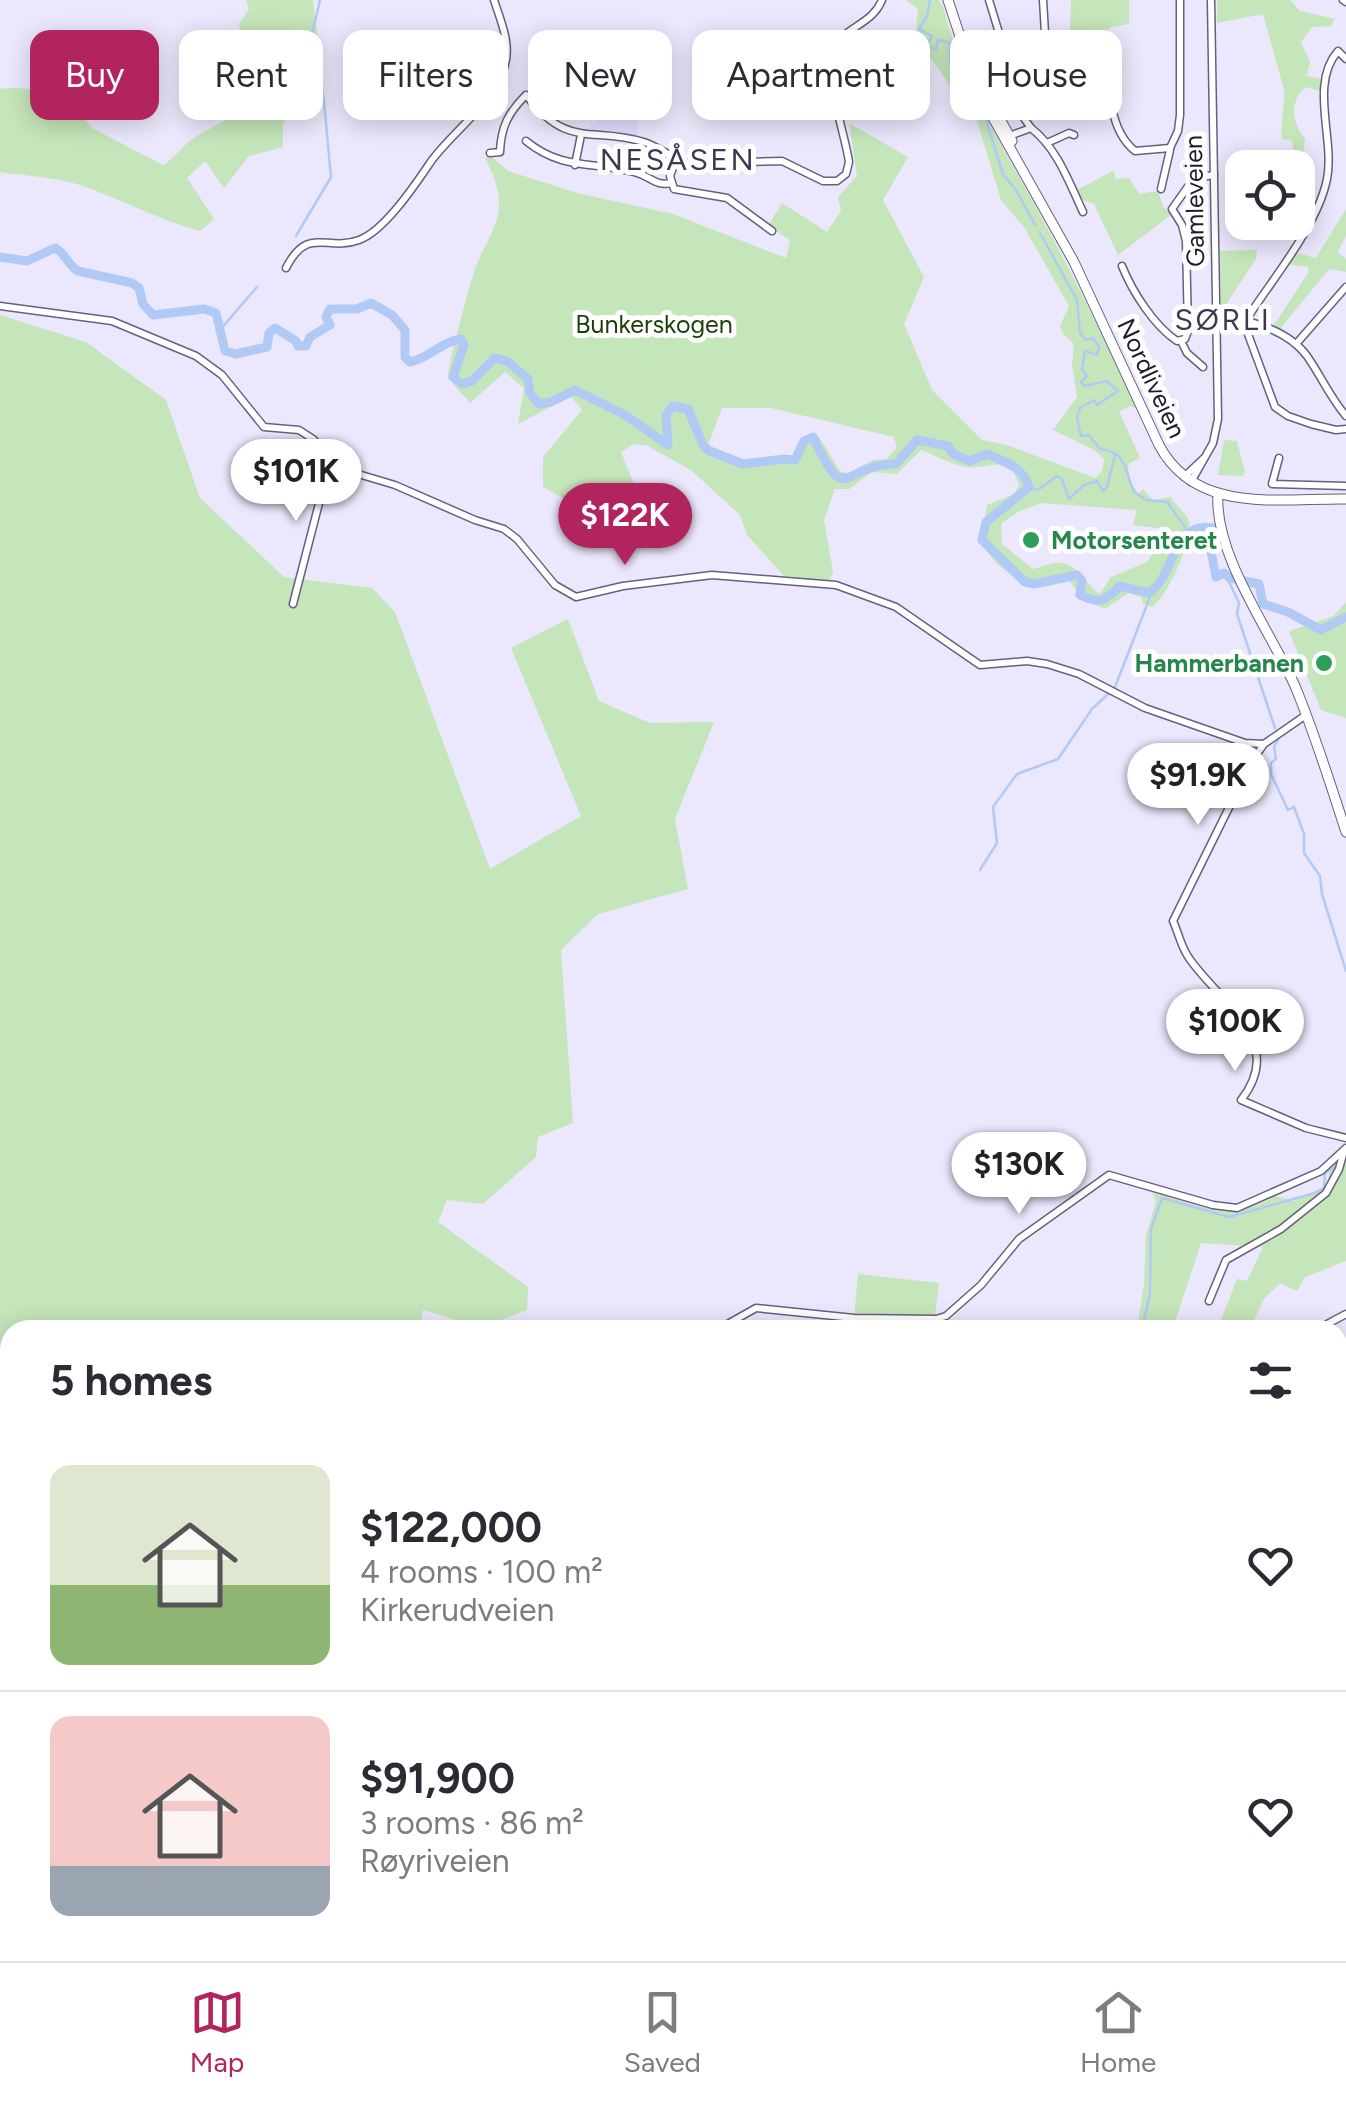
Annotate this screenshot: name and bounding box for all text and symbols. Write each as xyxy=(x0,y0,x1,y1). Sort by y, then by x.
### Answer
chip: Buy xyxy=(30,30,159,120)
chip: Rent xyxy=(179,30,323,120)
chip: Filters xyxy=(343,30,508,120)
chip: New xyxy=(528,30,672,120)
chip: Apartment xyxy=(692,30,930,120)
chip: House xyxy=(950,30,1122,120)
street label: Gamleveien xyxy=(1178,135,1210,267)
district label: NESÅSEN xyxy=(600,141,756,178)
map controls xyxy=(1225,150,1315,240)
button: locate xyxy=(1225,150,1315,240)
district label: SØRLI xyxy=(1175,301,1271,338)
park label: Bunkerskogen xyxy=(575,309,733,339)
street label: Nordliveien xyxy=(1111,314,1193,442)
pin: $101K xyxy=(226,439,366,524)
text: $101K xyxy=(253,452,339,490)
pin: $122K xyxy=(555,483,695,568)
text: $122K xyxy=(580,496,670,534)
place label: Motorsenteret xyxy=(1051,525,1218,555)
marker: Motorsenteret xyxy=(1020,529,1042,551)
place label: Hammerbanen xyxy=(1135,648,1304,678)
marker: Hammerbanen xyxy=(1313,652,1335,674)
pin: $91.9K xyxy=(1117,743,1279,828)
text: $91.9K xyxy=(1149,756,1247,794)
pin: $100K xyxy=(1165,989,1305,1074)
text: $100K xyxy=(1188,1002,1282,1040)
pin: $130K xyxy=(949,1132,1089,1217)
text: $130K xyxy=(973,1145,1065,1183)
icon: filters xyxy=(1243,1353,1298,1408)
text: 5 homes xyxy=(50,1355,212,1406)
text: $122,000 xyxy=(360,1502,542,1553)
icon: home xyxy=(130,1505,250,1625)
icon: heart xyxy=(1243,1538,1298,1593)
text: 4 rooms · 100 m² xyxy=(360,1553,603,1591)
text: Kirkerudveien xyxy=(360,1591,554,1629)
text: $91,900 xyxy=(360,1753,515,1804)
icon: home xyxy=(130,1756,250,1876)
icon: heart xyxy=(1243,1789,1298,1844)
text: 3 rooms · 86 m² xyxy=(360,1804,584,1842)
text: Røyriveien xyxy=(360,1842,510,1880)
tab: Map xyxy=(190,1985,245,2079)
tab: Saved xyxy=(624,1985,701,2079)
tab: Home xyxy=(1080,1985,1156,2079)

